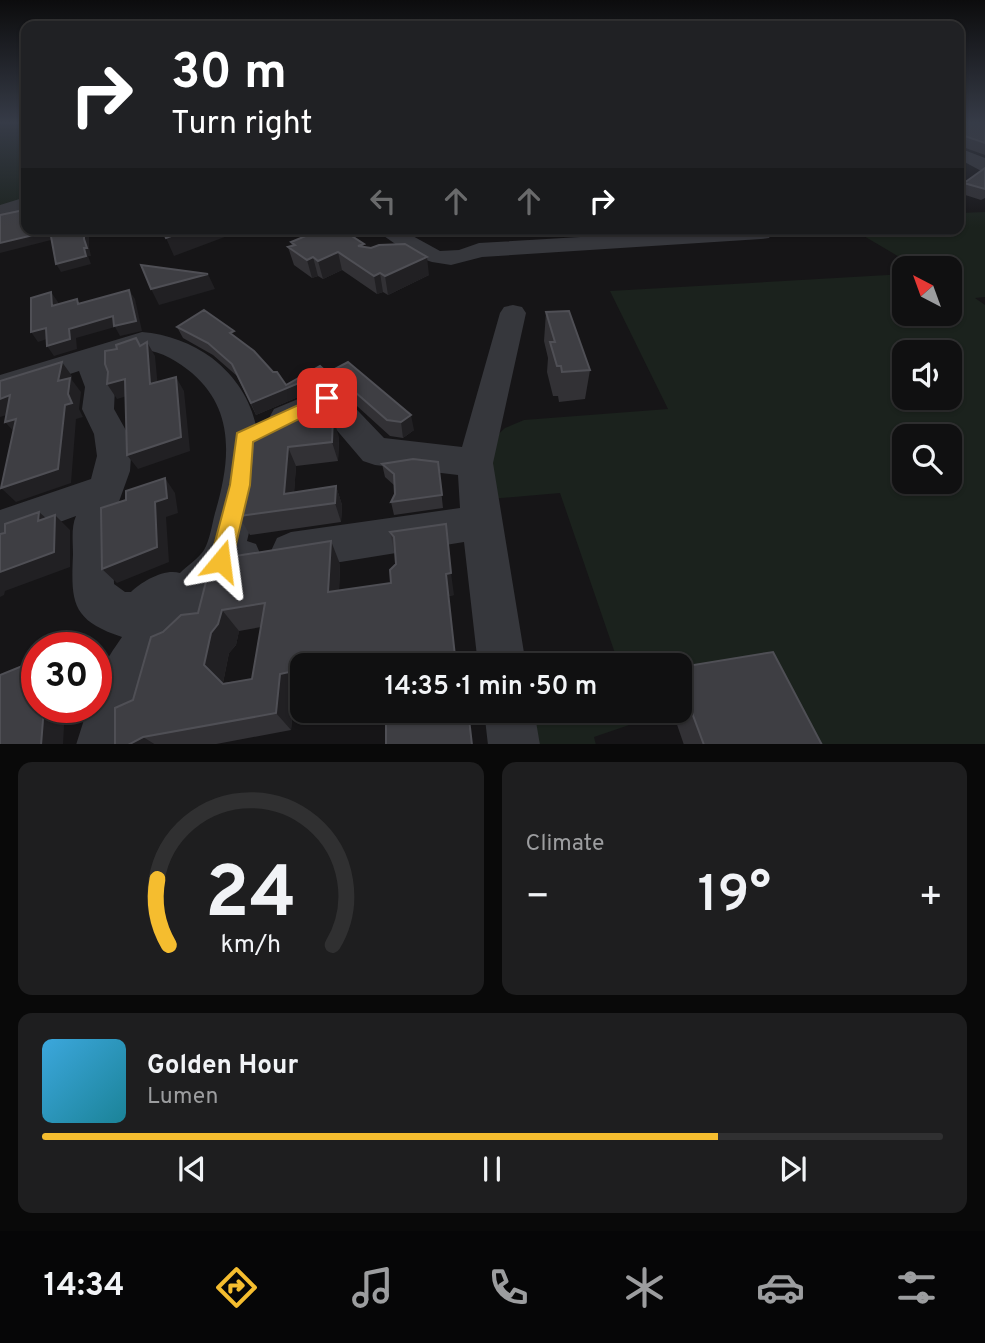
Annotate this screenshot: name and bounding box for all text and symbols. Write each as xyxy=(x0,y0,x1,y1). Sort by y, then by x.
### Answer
text: 30 m xyxy=(171,44,287,106)
icon: right xyxy=(56,49,147,140)
text: Turn right xyxy=(171,105,313,145)
icon: left xyxy=(364,182,402,220)
icon: ahead xyxy=(437,182,475,220)
icon: ahead xyxy=(510,182,548,220)
icon: right xyxy=(583,182,621,220)
north arrow xyxy=(892,256,962,326)
map controls xyxy=(892,256,962,494)
button: sound xyxy=(892,340,962,410)
pin xyxy=(297,368,357,428)
icon: arrive xyxy=(308,379,346,417)
button: search xyxy=(892,424,962,494)
position arrow xyxy=(184,524,258,598)
speed limit sign: 30 xyxy=(21,632,112,723)
text: 14:35 · 1 min · 50 m xyxy=(385,671,597,704)
text: Climate xyxy=(526,830,604,859)
text: 24 xyxy=(205,851,296,943)
text: 19° xyxy=(697,864,771,930)
text: − xyxy=(526,874,550,923)
text: + xyxy=(918,874,943,923)
text: km/h xyxy=(220,929,281,961)
text: Golden Hour xyxy=(147,1050,298,1083)
text: Lumen xyxy=(147,1083,218,1112)
icon: previous xyxy=(173,1150,211,1188)
icon: pause xyxy=(473,1150,511,1188)
icon: next xyxy=(774,1150,812,1188)
icon: directions xyxy=(212,1263,261,1312)
icon: music xyxy=(348,1263,397,1312)
icon: phone xyxy=(484,1263,533,1312)
icon: climate xyxy=(620,1263,669,1312)
icon: car xyxy=(756,1263,805,1312)
icon: filters xyxy=(892,1263,941,1312)
text: 14:34 xyxy=(44,1267,124,1307)

